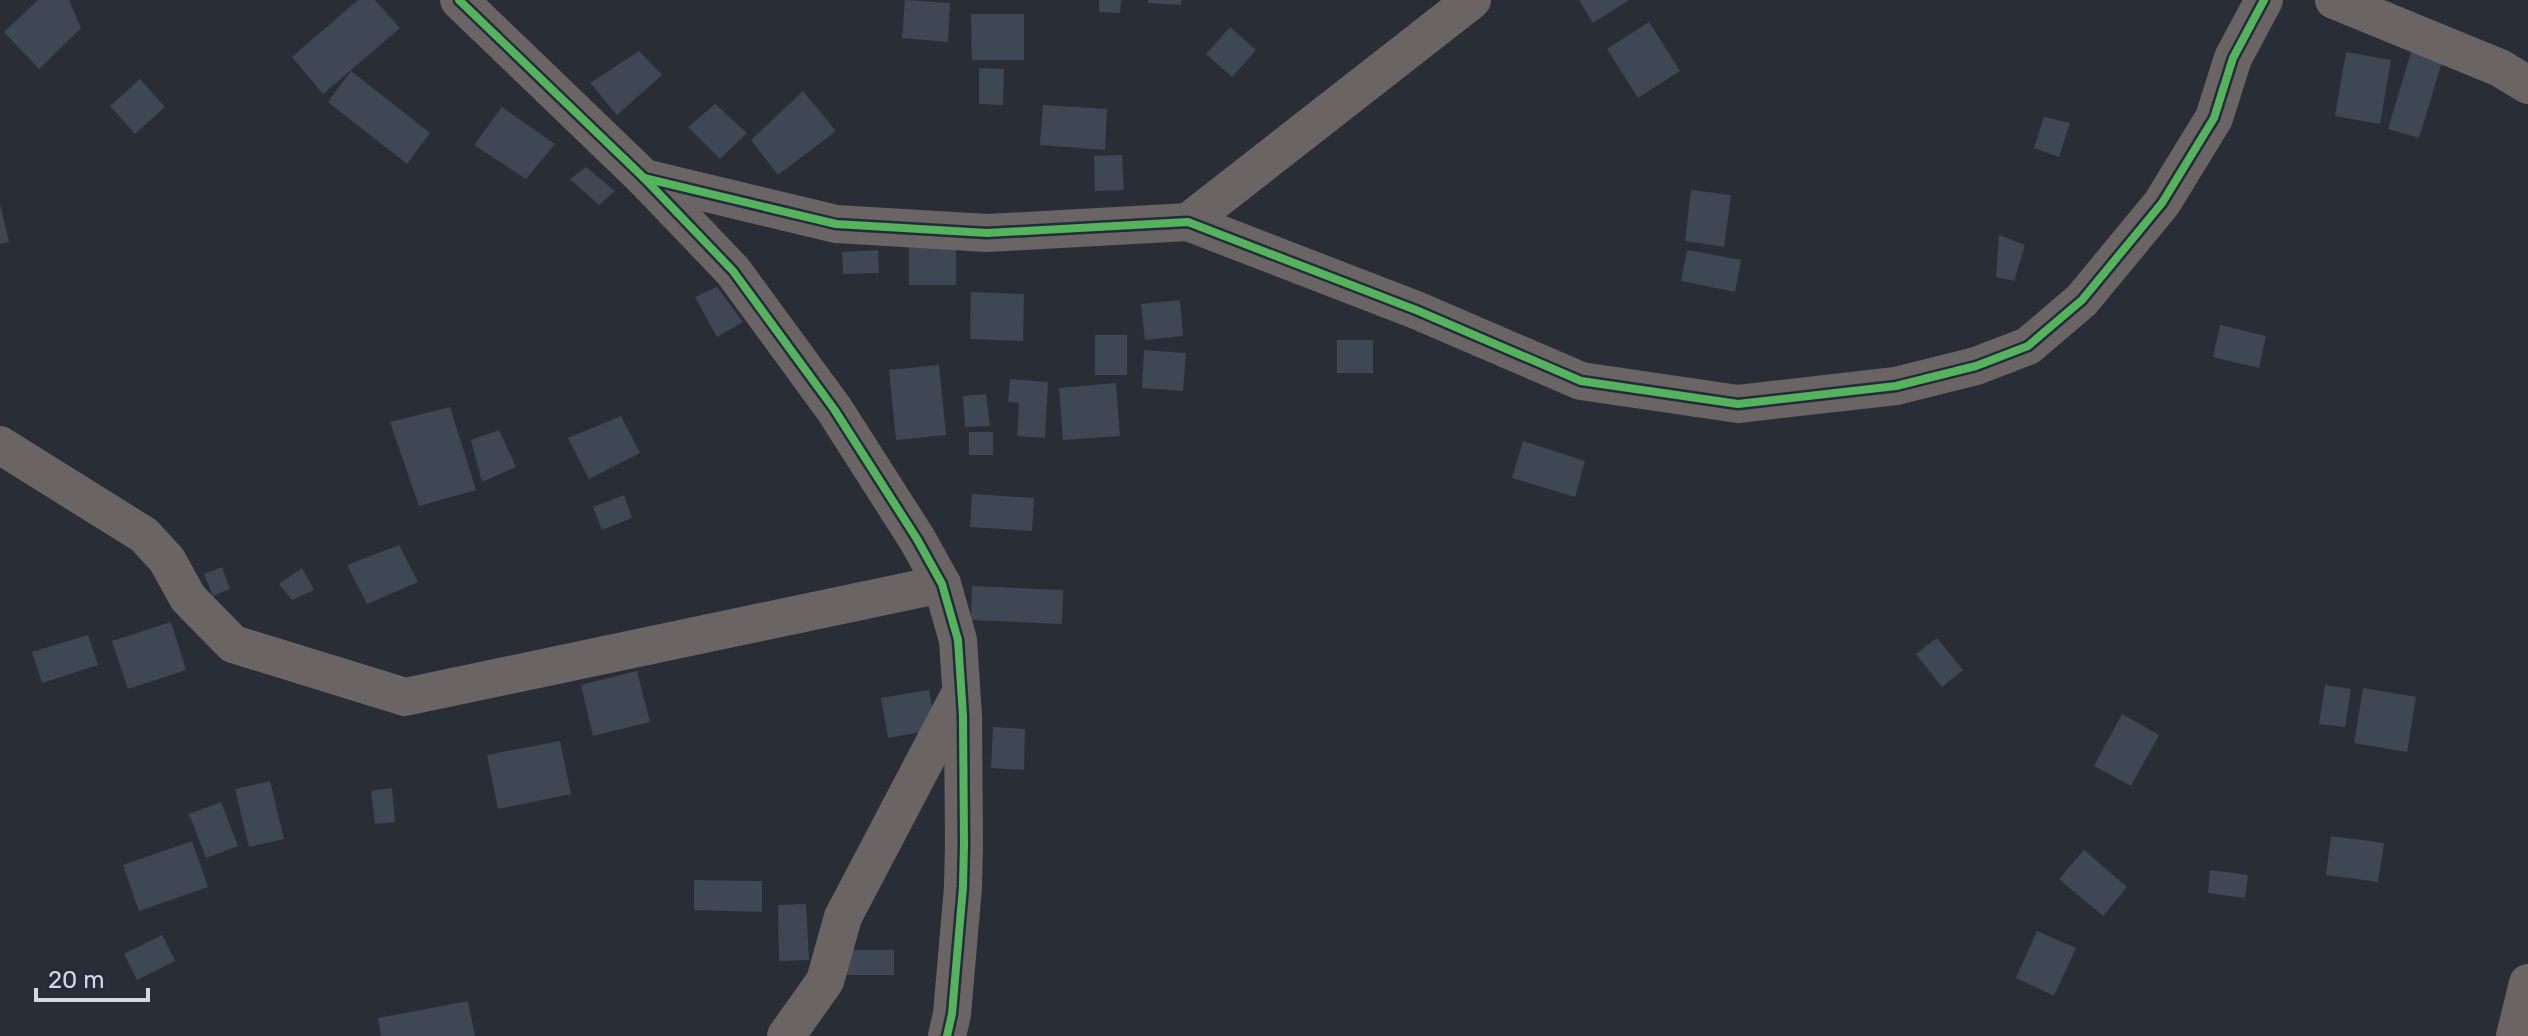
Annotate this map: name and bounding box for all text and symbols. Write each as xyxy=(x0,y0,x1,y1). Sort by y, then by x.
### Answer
scale bar xyxy=(36,952,148,1002)
text: 20 m xyxy=(48,966,105,994)

